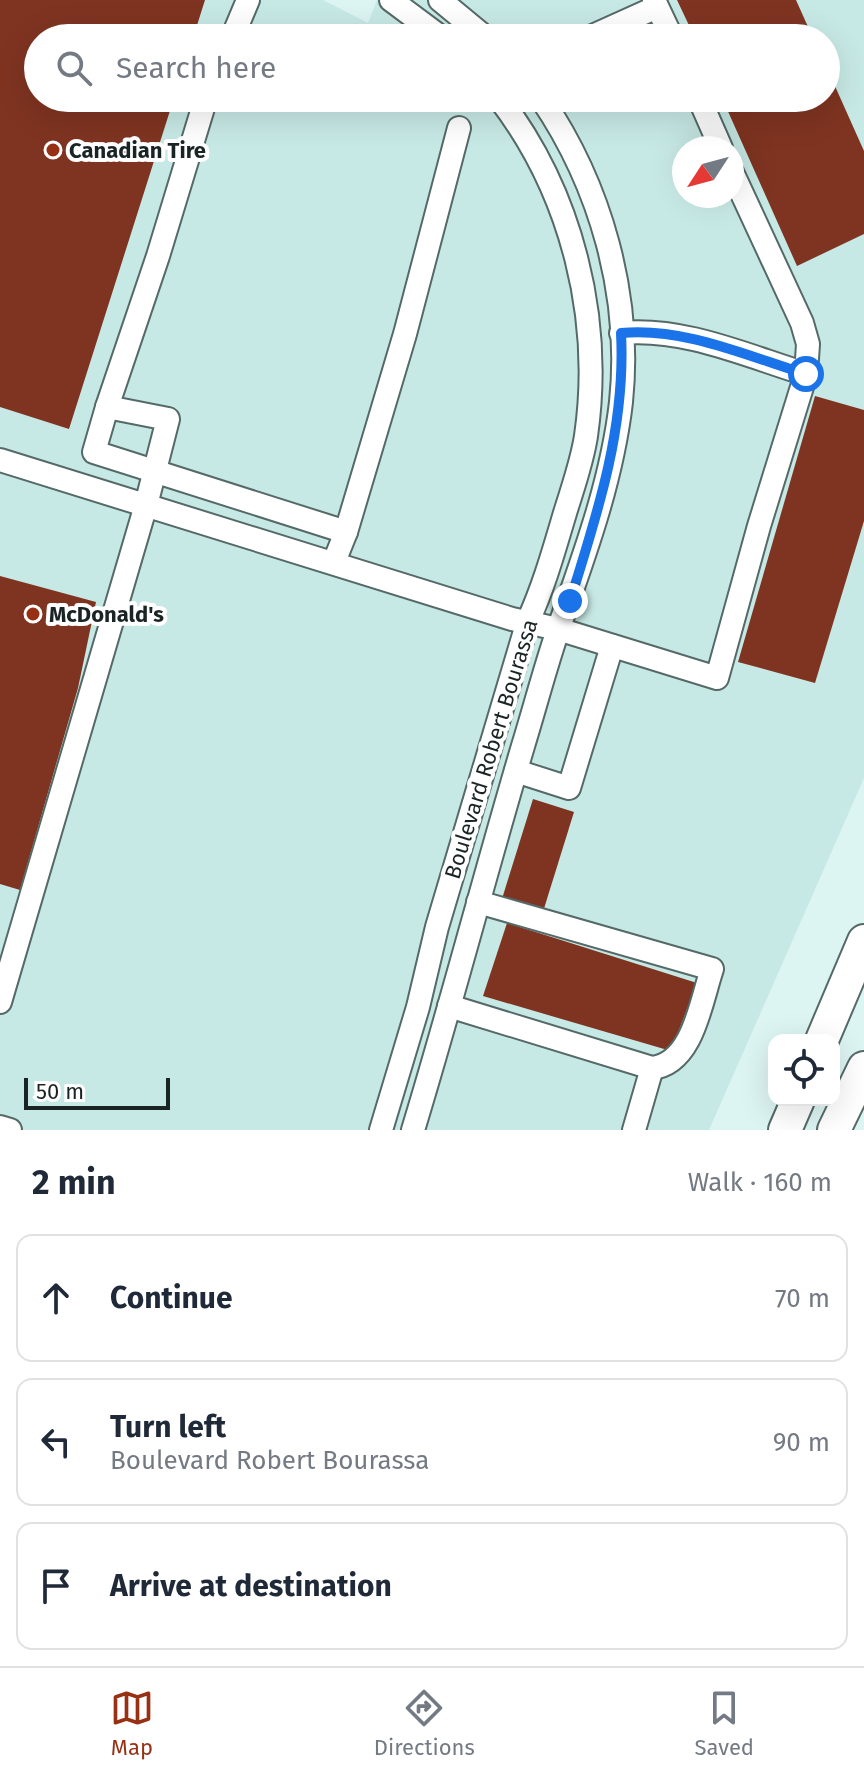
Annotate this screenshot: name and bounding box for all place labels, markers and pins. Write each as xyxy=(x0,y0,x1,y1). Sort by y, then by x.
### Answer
place label: Canadian Tire xyxy=(69,137,206,164)
marker: Canadian Tire xyxy=(44,141,62,159)
place label: McDonald's xyxy=(49,601,164,628)
marker: McDonald's xyxy=(24,605,42,623)

